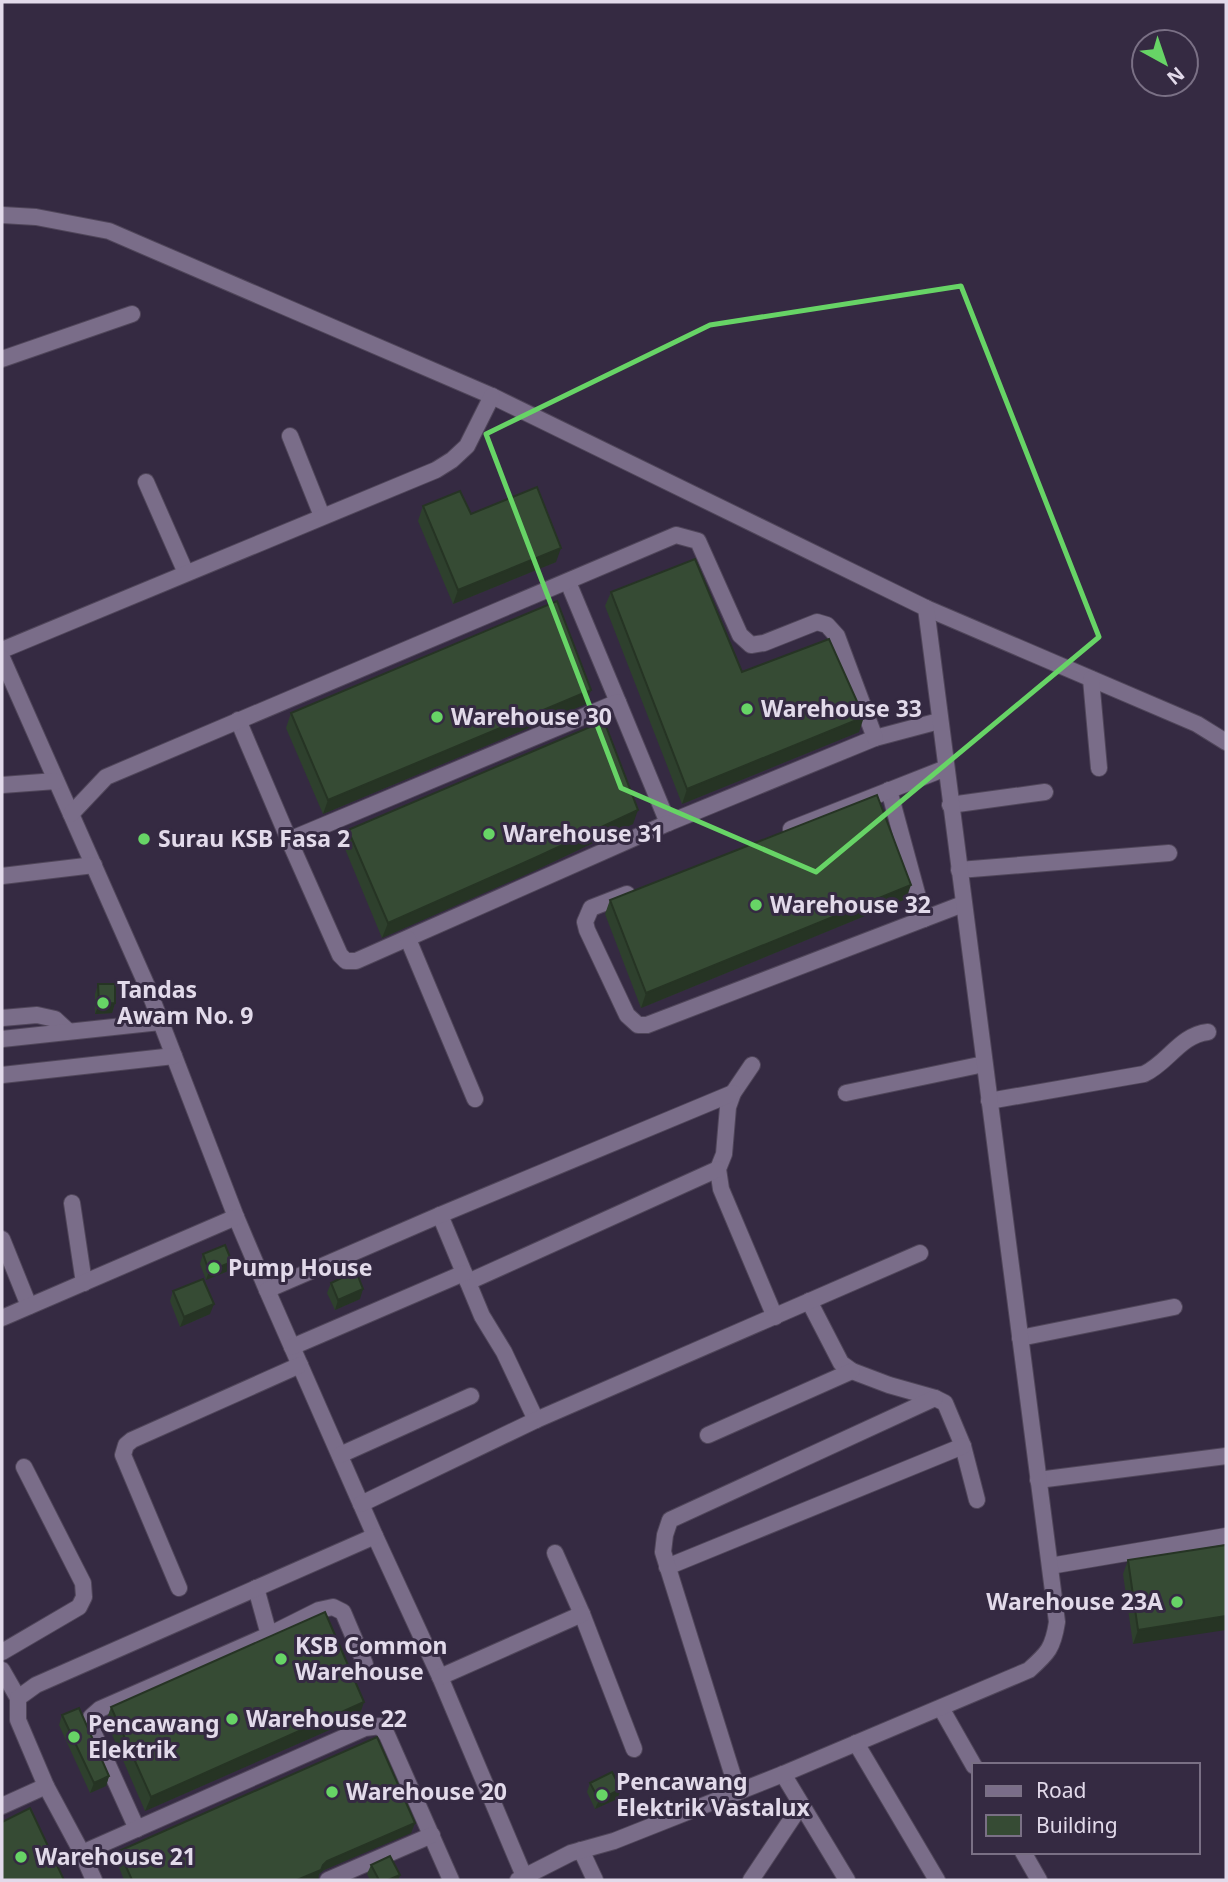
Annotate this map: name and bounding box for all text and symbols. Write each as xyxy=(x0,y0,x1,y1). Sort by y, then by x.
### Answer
north arrow xyxy=(1130,28,1200,98)
text: N xyxy=(1162,61,1190,91)
place label: Warehouse 33 xyxy=(761,692,922,724)
place label: Warehouse 30 xyxy=(451,700,612,732)
marker: Warehouse 33 xyxy=(739,701,755,717)
marker: Warehouse 30 xyxy=(429,709,445,725)
place label: Warehouse 31 xyxy=(503,817,664,849)
place label: Surau KSB Fasa 2 xyxy=(158,822,350,854)
marker: Warehouse 31 xyxy=(481,826,497,842)
marker: Surau KSB Fasa 2 xyxy=(136,831,152,847)
place label: Warehouse 32 xyxy=(770,888,931,920)
marker: Warehouse 32 xyxy=(748,897,764,913)
place label: Tandas Awam No. 9 xyxy=(117,973,253,1031)
marker: Tandas Awam No. 9 xyxy=(95,995,111,1011)
place label: Pump House xyxy=(228,1251,372,1283)
marker: Pump House xyxy=(206,1260,222,1276)
place label: Warehouse 23A xyxy=(986,1585,1163,1617)
marker: Warehouse 23A xyxy=(1169,1594,1185,1610)
place label: KSB Common Warehouse xyxy=(295,1629,448,1687)
marker: KSB Common Warehouse xyxy=(273,1651,289,1667)
place label: Warehouse 22 xyxy=(246,1702,407,1734)
place label: Pencawang Elektrik xyxy=(88,1707,220,1765)
marker: Warehouse 22 xyxy=(224,1711,240,1727)
marker: Pencawang Elektrik xyxy=(66,1729,82,1745)
legend xyxy=(972,1763,1200,1854)
place label: Pencawang Elektrik Vastalux xyxy=(616,1765,810,1823)
place label: Warehouse 20 xyxy=(346,1775,507,1807)
text: Road xyxy=(1036,1776,1086,1804)
marker: Warehouse 20 xyxy=(324,1784,340,1800)
marker: Pencawang Elektrik Vastalux xyxy=(594,1787,610,1803)
text: Building xyxy=(1036,1811,1118,1839)
place label: Warehouse 21 xyxy=(35,1840,196,1872)
marker: Warehouse 21 xyxy=(13,1849,29,1865)

